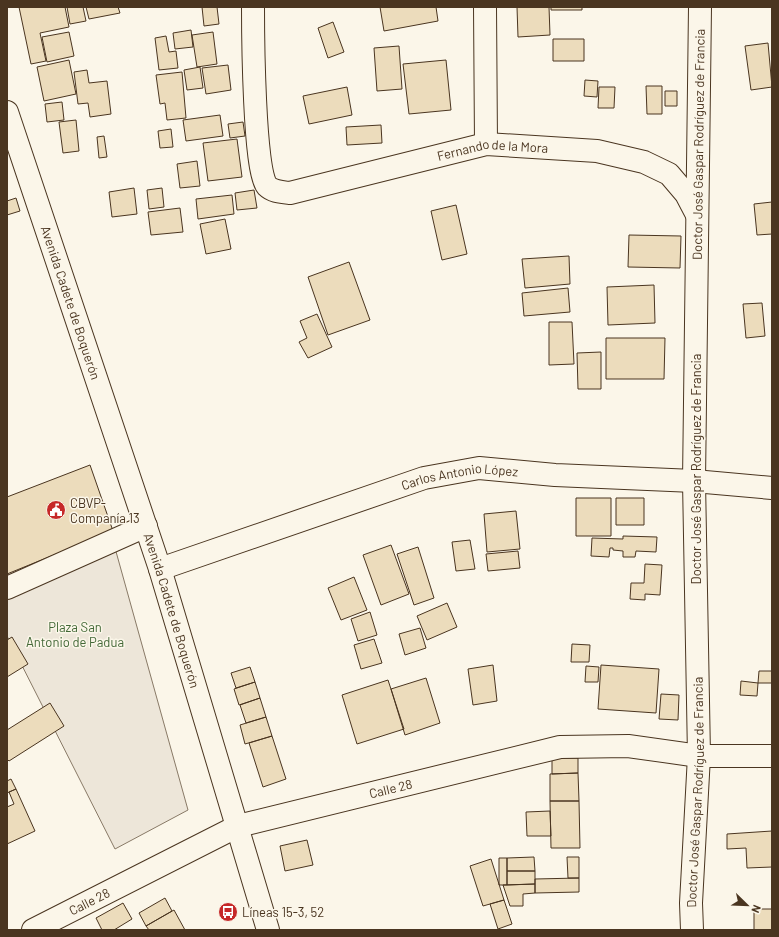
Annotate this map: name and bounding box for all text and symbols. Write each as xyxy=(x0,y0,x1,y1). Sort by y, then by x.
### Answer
street label: Doctor José Gaspar Rodríguez de Francia xyxy=(689,29,708,260)
street label: Fernando de la Mora xyxy=(435,135,549,164)
street label: Avenida Cadete de Boquerón xyxy=(38,224,104,382)
street label: Doctor José Gaspar Rodríguez de Francia xyxy=(688,354,704,584)
street label: Carlos Antonio López xyxy=(399,460,519,493)
place label: CBVP- Companía 13 xyxy=(70,495,140,526)
public building icon: CBVP- Companía 13 xyxy=(45,499,67,521)
street label: Avenida Cadete de Boquerón xyxy=(140,531,203,690)
park label: Plaza San Antonio de Padua xyxy=(26,619,124,650)
street label: Doctor José Gaspar Rodríguez de Francia xyxy=(683,677,707,908)
street label: Calle 28 xyxy=(367,776,414,802)
street label: Calle 28 xyxy=(66,884,112,919)
north arrow xyxy=(727,885,767,925)
bus stop icon: Líneas 15-3, 52 xyxy=(217,901,239,923)
text: N xyxy=(749,903,764,915)
place label: Líneas 15-3, 52 xyxy=(242,904,324,920)

